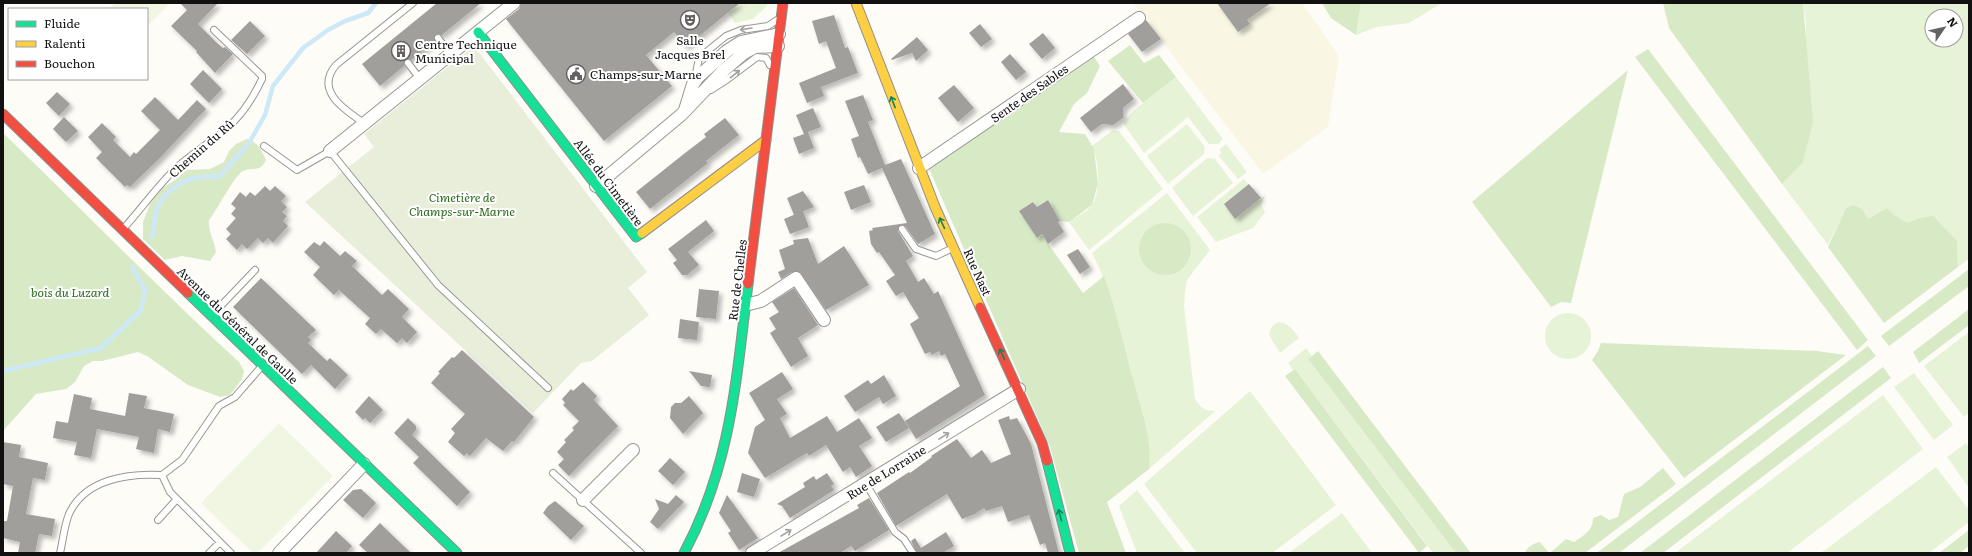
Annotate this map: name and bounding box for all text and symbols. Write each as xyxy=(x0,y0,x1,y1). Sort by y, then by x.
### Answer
legend xyxy=(8,8,148,80)
north arrow xyxy=(1924,8,1964,48)
theatre icon: Salle Jacques Brel xyxy=(679,9,701,31)
text: Fluide xyxy=(44,14,80,32)
text: N xyxy=(1944,14,1962,30)
one-way arrow xyxy=(740,25,753,33)
place label: Salle Jacques Brel xyxy=(655,31,725,63)
text: Ralenti xyxy=(44,34,85,52)
place label: Centre Technique Municipal xyxy=(415,35,517,67)
building icon: Centre Technique Municipal xyxy=(390,40,412,62)
text: Bouchon xyxy=(44,54,95,72)
street label: Sente des Sables xyxy=(987,59,1072,126)
public building icon: Champs-sur-Marne xyxy=(565,63,587,85)
place label: Champs-sur-Marne xyxy=(590,65,702,83)
one-way arrow xyxy=(730,69,740,78)
one-way arrow xyxy=(889,97,897,109)
street label: Chemin du Rû xyxy=(164,114,238,181)
street label: Allée du Cimetière xyxy=(570,134,648,230)
park label: Cimetière de Champs-sur-Marne xyxy=(409,188,515,220)
one-way arrow xyxy=(938,217,945,229)
street label: Rue de Chelles xyxy=(723,238,751,322)
street label: Rue Nast xyxy=(960,245,997,299)
street label: Avenue du Général de Gaulle xyxy=(173,262,303,388)
park label: bois du Luzard xyxy=(31,283,109,301)
one-way arrow xyxy=(998,348,1005,360)
one-way arrow xyxy=(938,431,950,439)
street label: Rue de Lorraine xyxy=(843,440,929,504)
one-way arrow xyxy=(1056,509,1063,522)
one-way arrow xyxy=(780,528,792,536)

